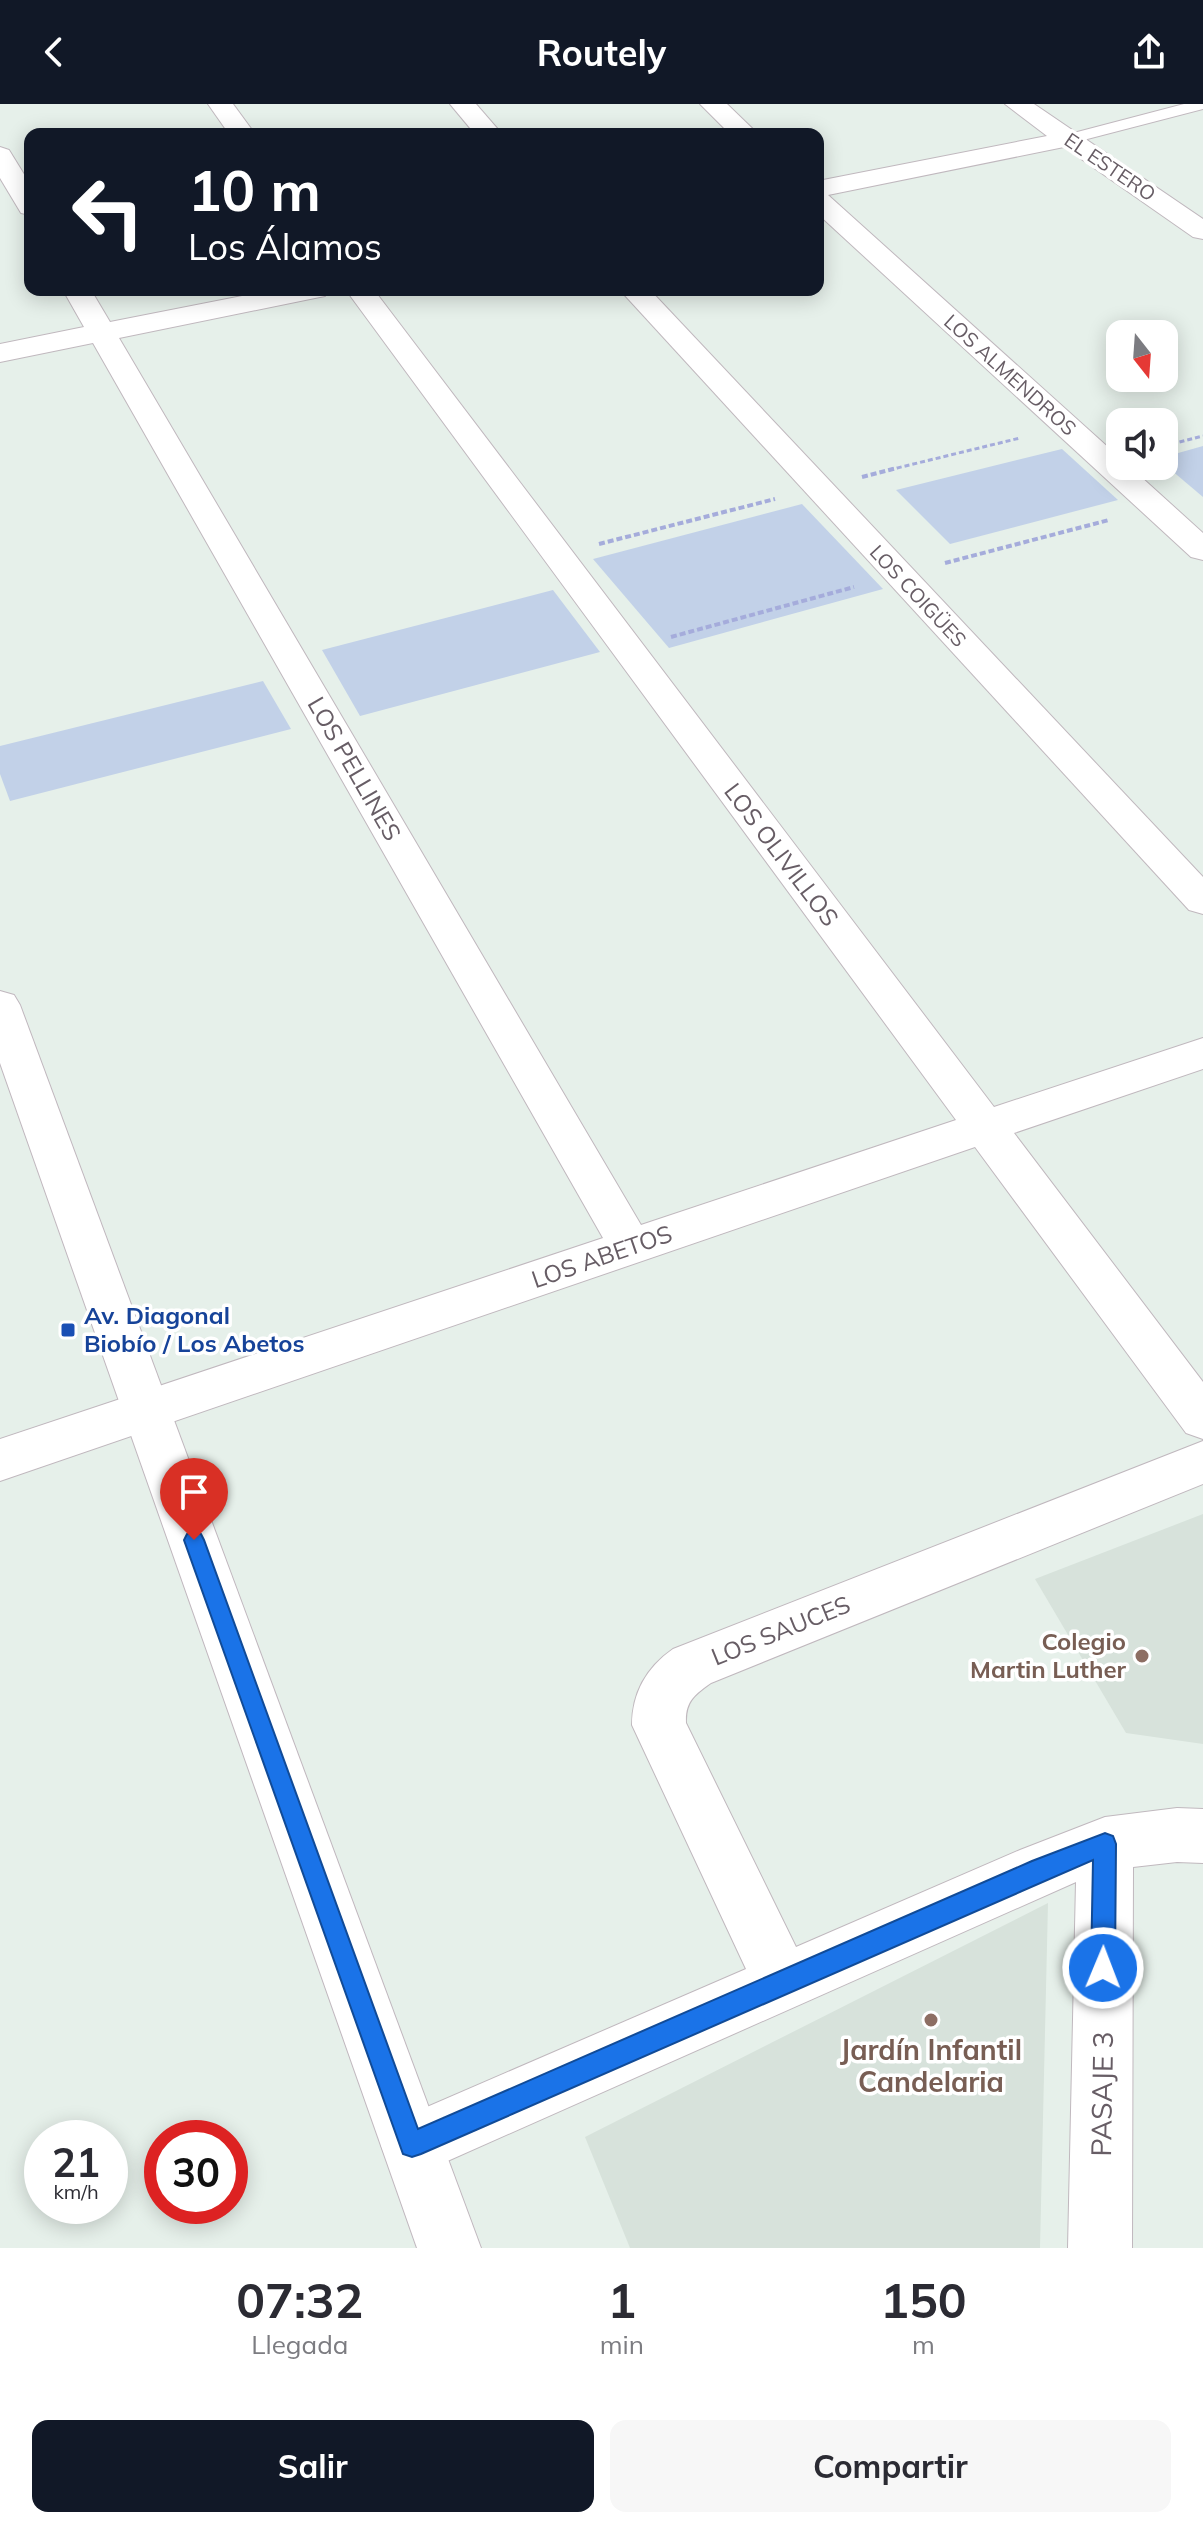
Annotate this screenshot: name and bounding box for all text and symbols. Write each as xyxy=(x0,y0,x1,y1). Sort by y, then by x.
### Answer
icon: back xyxy=(32,30,76,74)
text: Routely xyxy=(537,30,666,75)
icon: share xyxy=(1127,30,1171,74)
street label: EL ESTERO xyxy=(1060,127,1161,206)
text: 10 m xyxy=(188,155,321,225)
icon: left xyxy=(56,160,160,264)
text: Los Álamos xyxy=(188,224,382,269)
street label: LOS ALMENDROS xyxy=(939,309,1082,441)
north arrow xyxy=(1106,320,1178,392)
map controls xyxy=(1106,320,1178,480)
button: sound xyxy=(1106,408,1178,480)
street label: LOS COIGÜES xyxy=(865,539,972,652)
street label: LOS PELLINES xyxy=(302,691,408,846)
street label: LOS OLIVILLOS xyxy=(718,777,845,932)
street label: LOS ABETOS xyxy=(527,1218,676,1294)
place label: Av. Diagonal Biobío / Los Abetos xyxy=(84,1300,304,1358)
marker: Av. Diagonal Biobío / Los Abetos xyxy=(59,1321,77,1339)
pin xyxy=(160,1458,228,1540)
icon: arrive xyxy=(172,1470,216,1514)
street label: LOS SAUCES xyxy=(707,1589,854,1672)
place label: Colegio Martin Luther xyxy=(970,1626,1127,1684)
marker: Colegio Martin Luther xyxy=(1133,1647,1151,1665)
position arrow xyxy=(1061,1926,1145,2010)
marker: Jardín Infantil Candelaria xyxy=(922,2011,940,2029)
street label: PASAJE 3 xyxy=(1083,2031,1120,2157)
place label: Jardín Infantil Candelaria xyxy=(840,2032,1022,2099)
speed limit sign: 30 xyxy=(144,2120,248,2224)
text: 21 xyxy=(52,2137,100,2187)
text: km/h xyxy=(53,2179,99,2204)
text: 07:32 xyxy=(236,2270,363,2330)
text: 1 xyxy=(607,2270,636,2330)
text: 150 xyxy=(880,2270,967,2330)
text: Llegada xyxy=(251,2328,348,2361)
text: min xyxy=(600,2328,644,2361)
text: m xyxy=(912,2328,935,2361)
button: Salir xyxy=(32,2420,594,2512)
button: Compartir xyxy=(610,2420,1171,2512)

